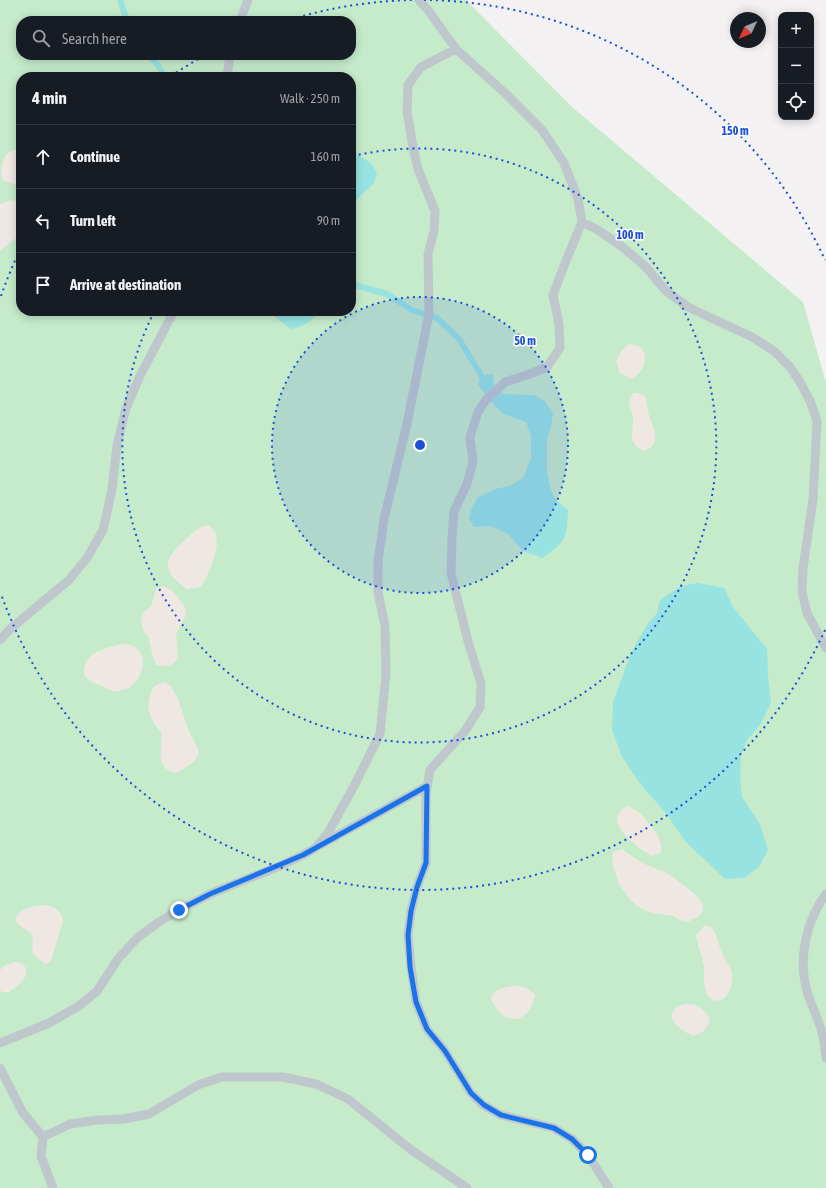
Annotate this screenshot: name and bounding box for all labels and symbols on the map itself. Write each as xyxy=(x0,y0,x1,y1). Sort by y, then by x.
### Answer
north arrow xyxy=(730,12,766,48)
text: 150 m xyxy=(721,124,749,138)
text: 100 m xyxy=(616,228,644,242)
text: 50 m xyxy=(514,334,536,348)
centre of rings xyxy=(413,438,427,452)
route end xyxy=(170,901,188,919)
route start xyxy=(579,1146,597,1164)

